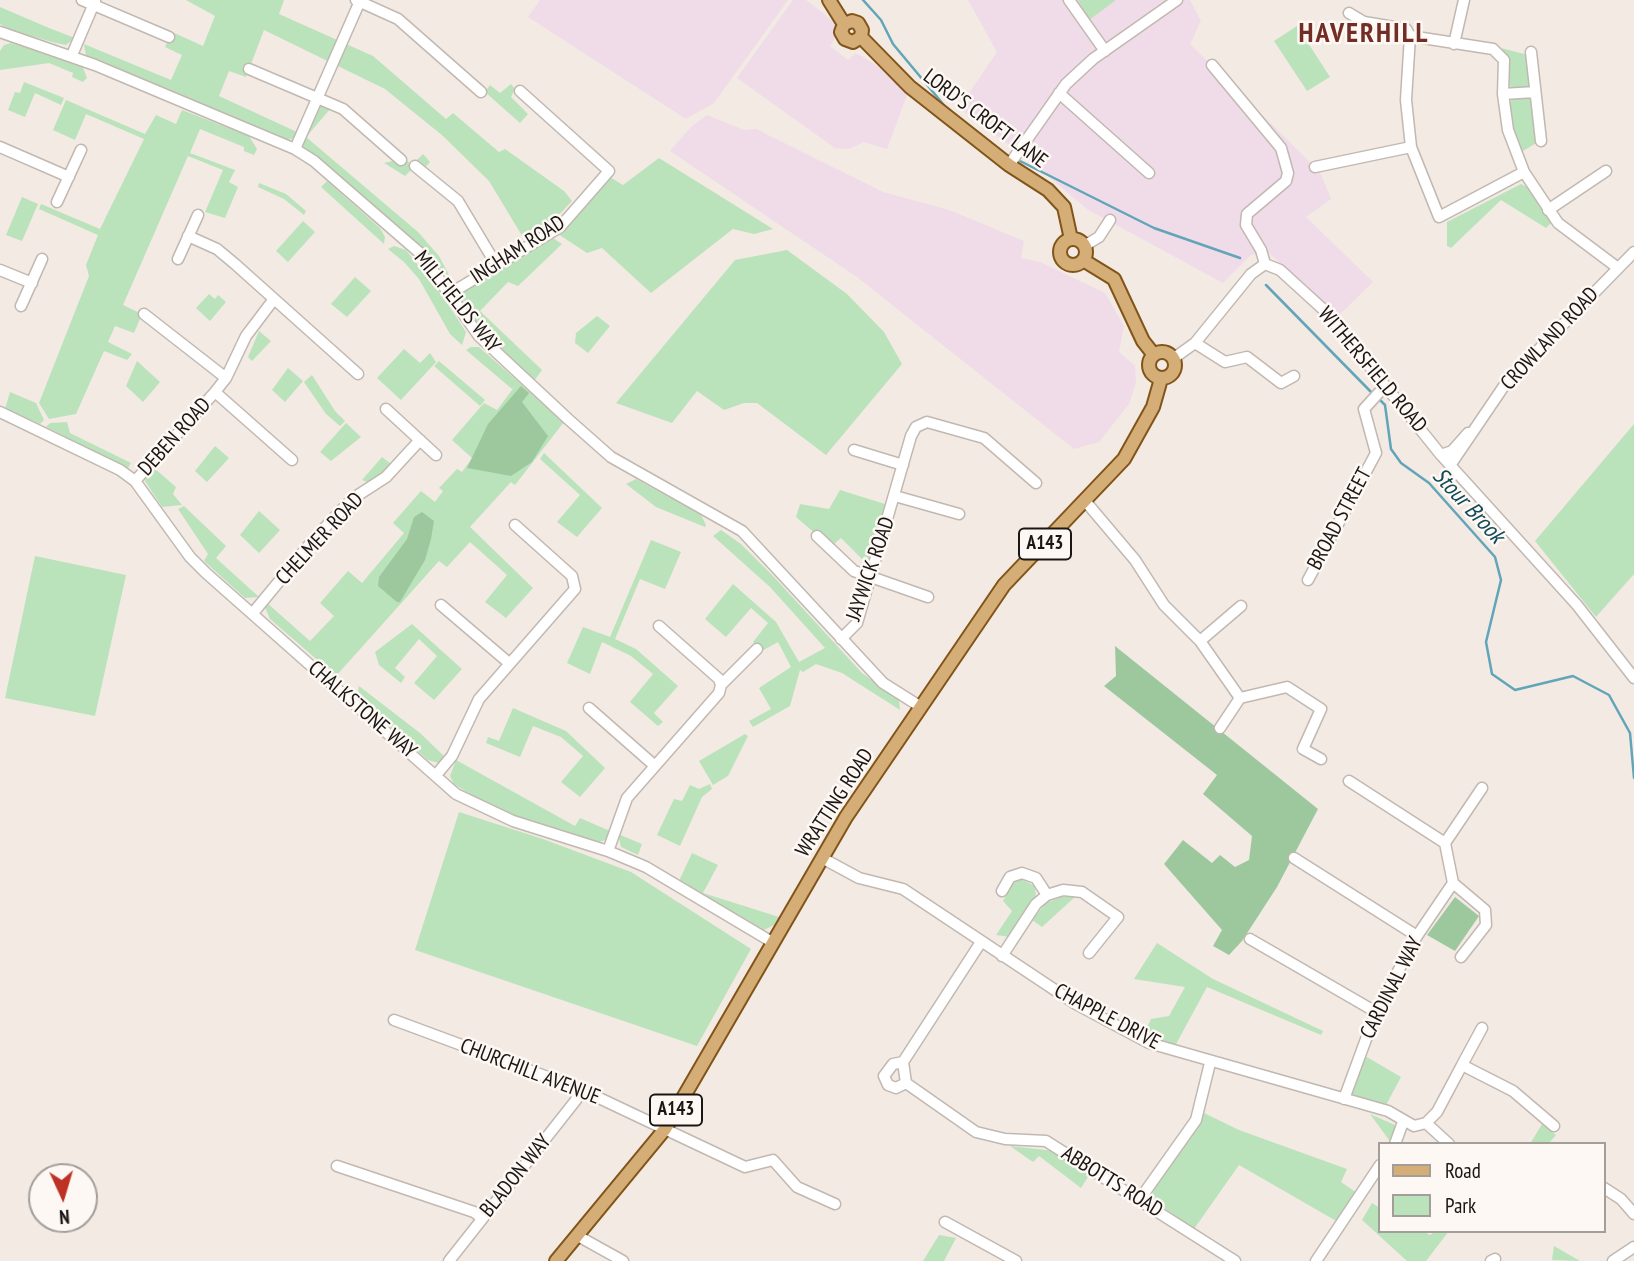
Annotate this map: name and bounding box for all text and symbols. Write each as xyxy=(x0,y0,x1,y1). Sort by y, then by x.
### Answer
district label: HAVERHILL xyxy=(1300,17,1428,51)
street label: LORD'S CROFT LANE xyxy=(918,64,1052,174)
street label: INGHAM ROAD xyxy=(466,210,570,290)
street label: MILLFIELDS WAY xyxy=(408,246,506,358)
street label: CROWLAND ROAD xyxy=(1496,282,1604,396)
street label: WITHERSFIELD ROAD xyxy=(1312,302,1432,438)
street label: DEBEN ROAD xyxy=(133,393,217,481)
water label: Stour Brook xyxy=(1426,463,1510,549)
street label: BROAD STREET xyxy=(1303,464,1377,574)
street label: CHELMER ROAD xyxy=(271,488,369,590)
street label: JAYWICK ROAD xyxy=(841,514,901,624)
road number: A143 xyxy=(1019,528,1071,559)
street label: CHALKSTONE WAY xyxy=(303,656,421,764)
street label: WRATTING ROAD xyxy=(791,744,879,862)
street label: CARDINAL WAY xyxy=(1356,933,1428,1043)
street label: CHAPPLE DRIVE xyxy=(1050,978,1164,1056)
street label: CHURCHILL AVENUE xyxy=(456,1034,604,1110)
road number: A143 xyxy=(650,1094,702,1126)
street label: BLADON WAY xyxy=(475,1130,557,1222)
street label: ABBOTTS ROAD xyxy=(1057,1141,1167,1223)
legend xyxy=(1378,1142,1606,1233)
text: Road xyxy=(1445,1157,1481,1184)
north arrow xyxy=(28,1163,98,1233)
text: Park xyxy=(1445,1192,1476,1219)
text: N xyxy=(58,1205,70,1229)

